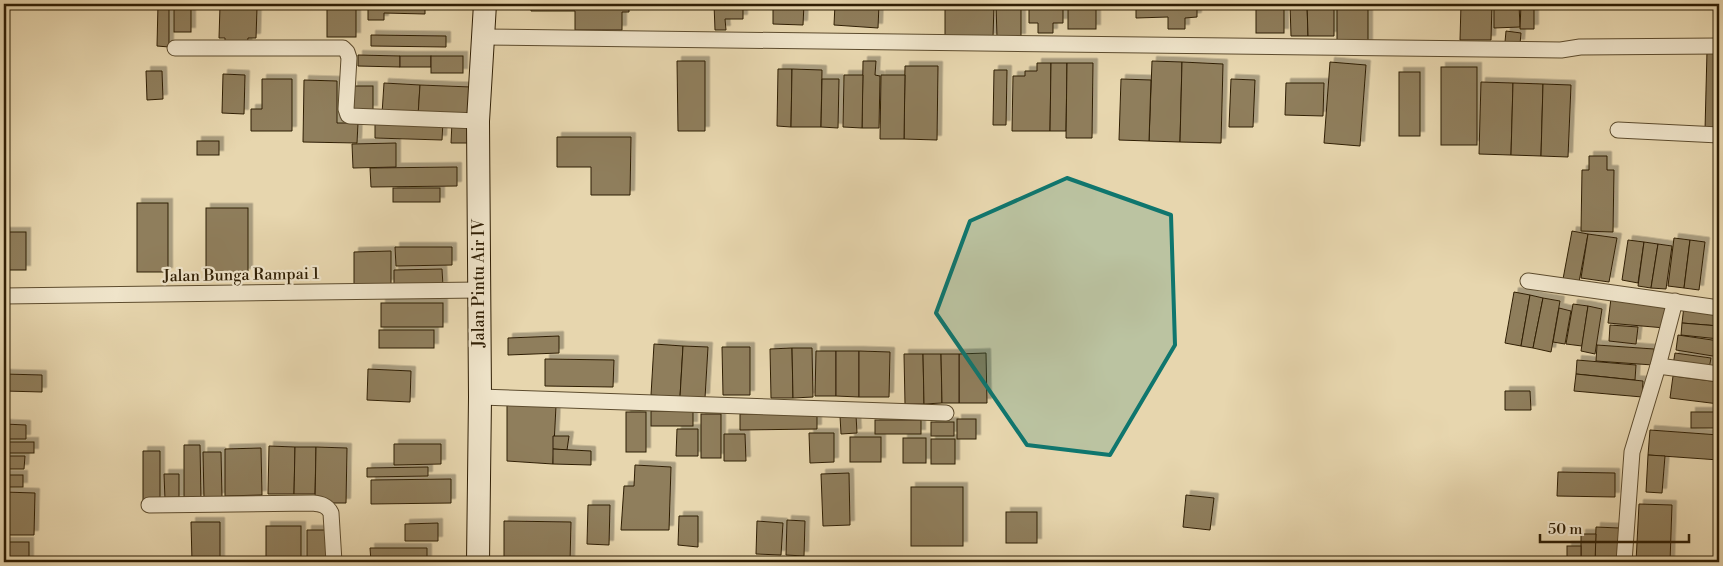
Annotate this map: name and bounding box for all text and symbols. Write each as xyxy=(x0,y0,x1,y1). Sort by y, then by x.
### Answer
street label: Jalan Pintu Air IV xyxy=(469,218,489,348)
street label: Jalan Bunga Rampai 1 xyxy=(162,264,319,286)
scale bar xyxy=(1540,511,1689,543)
text: 50 m xyxy=(1548,520,1582,539)

